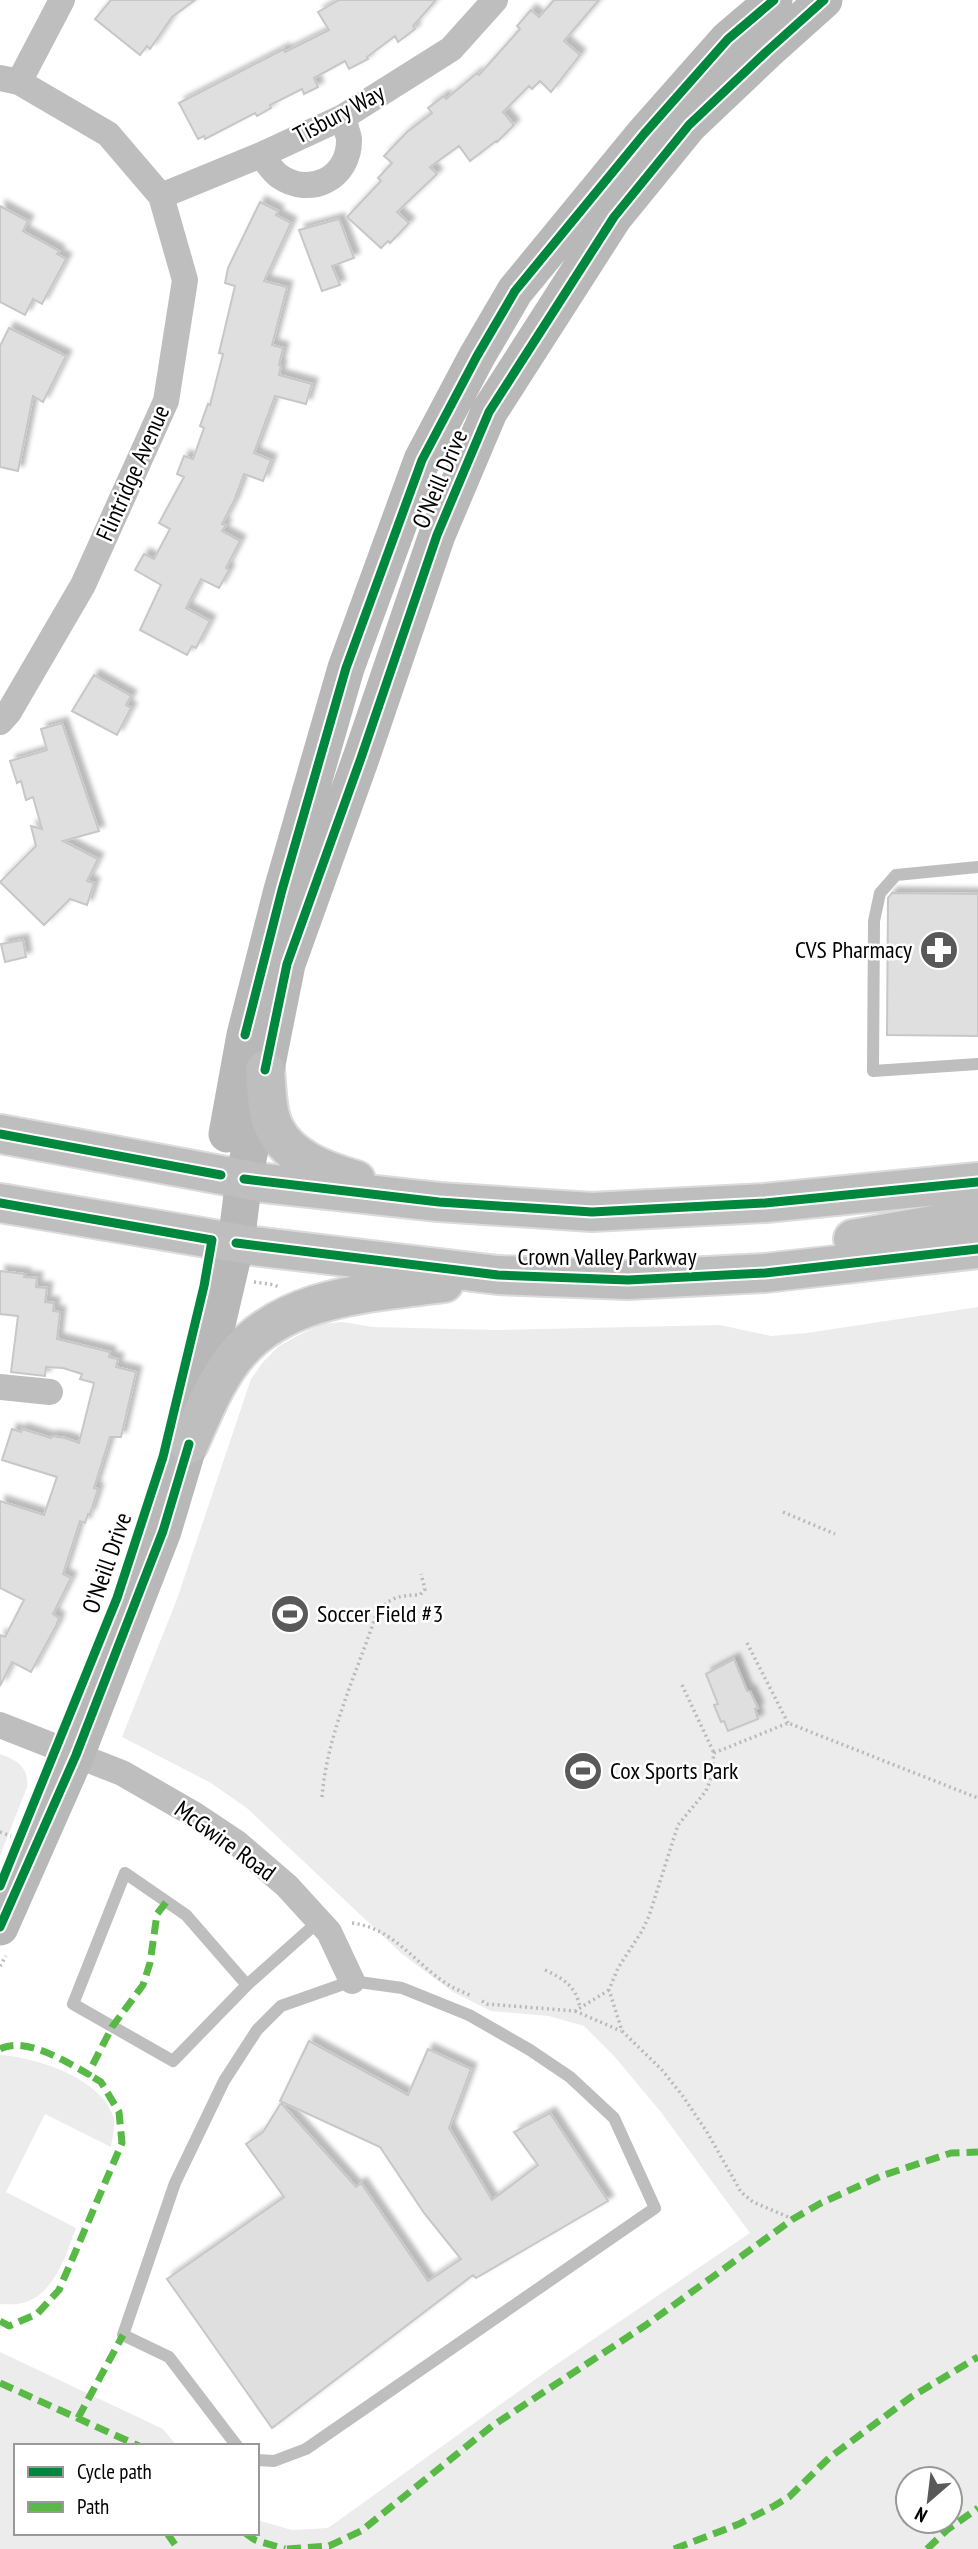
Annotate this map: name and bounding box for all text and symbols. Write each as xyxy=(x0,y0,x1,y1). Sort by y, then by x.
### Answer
street label: Tisbury Way xyxy=(288,77,389,150)
street label: Flintridge Avenue xyxy=(89,400,176,546)
street label: O'Neill Drive xyxy=(405,425,474,533)
pharmacy icon: CVS Pharmacy xyxy=(918,929,960,971)
place label: CVS Pharmacy xyxy=(795,934,912,965)
street label: Crown Valley Parkway xyxy=(518,1241,696,1272)
street label: O'Neill Drive xyxy=(75,1508,138,1617)
sports icon: Soccer Field #3 xyxy=(269,1593,311,1635)
place label: Soccer Field #3 xyxy=(317,1598,443,1629)
sports icon: Cox Sports Park xyxy=(562,1750,604,1792)
place label: Cox Sports Park xyxy=(610,1755,739,1786)
street label: McGwire Road xyxy=(169,1794,282,1888)
legend xyxy=(14,2444,259,2535)
text: Cycle path xyxy=(77,2458,152,2485)
north arrow xyxy=(894,2465,964,2535)
text: Path xyxy=(77,2493,109,2520)
text: N xyxy=(911,2502,931,2528)

